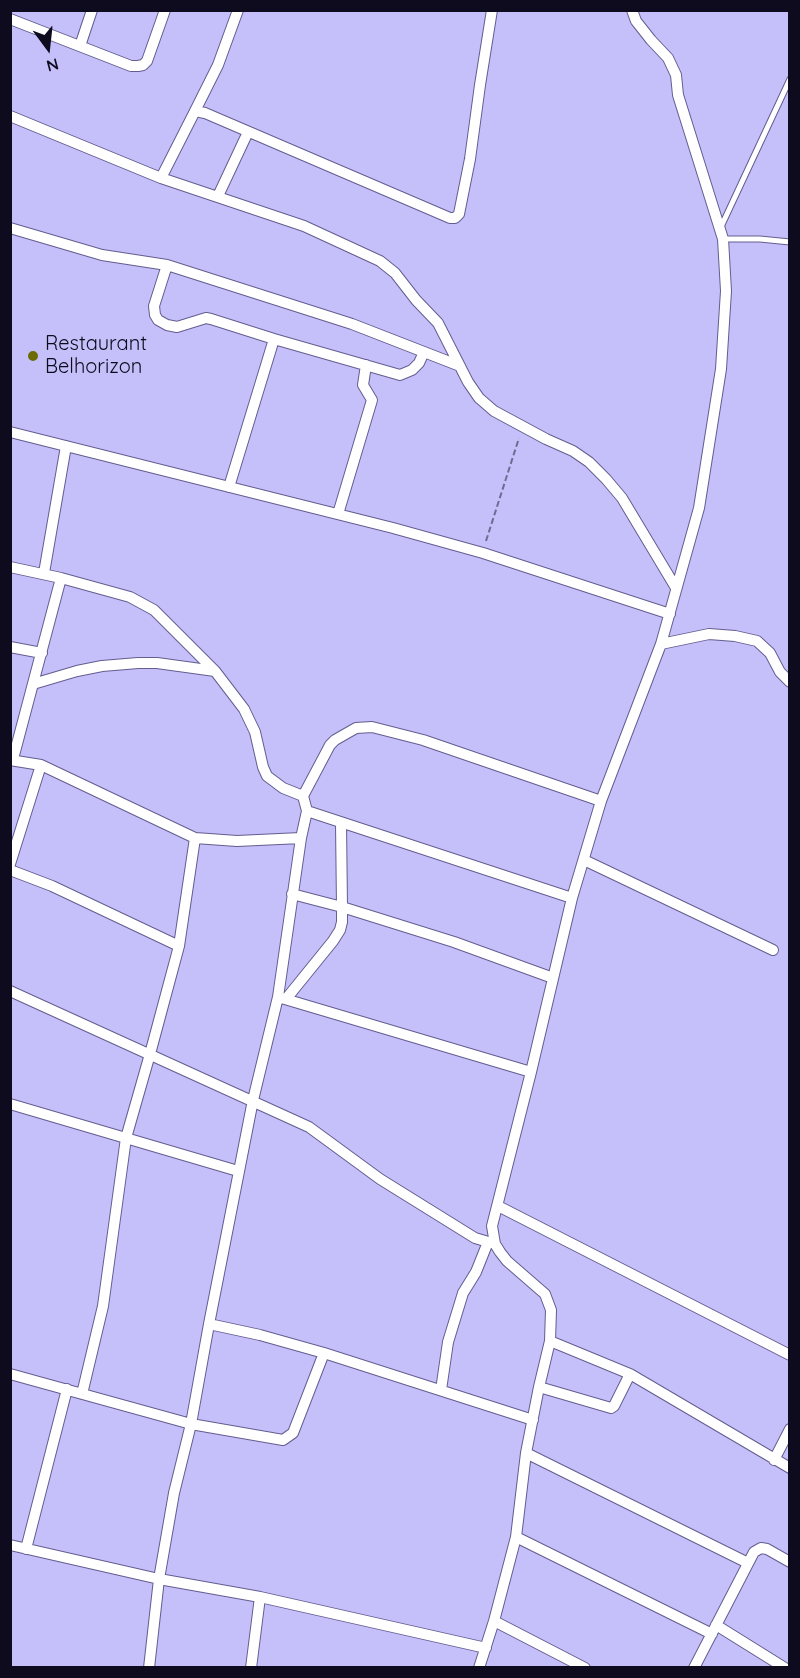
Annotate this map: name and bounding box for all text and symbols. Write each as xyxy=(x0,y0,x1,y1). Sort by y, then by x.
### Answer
north arrow xyxy=(18,18,78,78)
text: N xyxy=(44,54,61,77)
place label: Restaurant Belhorizon xyxy=(45,332,147,379)
marker: Restaurant Belhorizon xyxy=(26,349,40,363)

